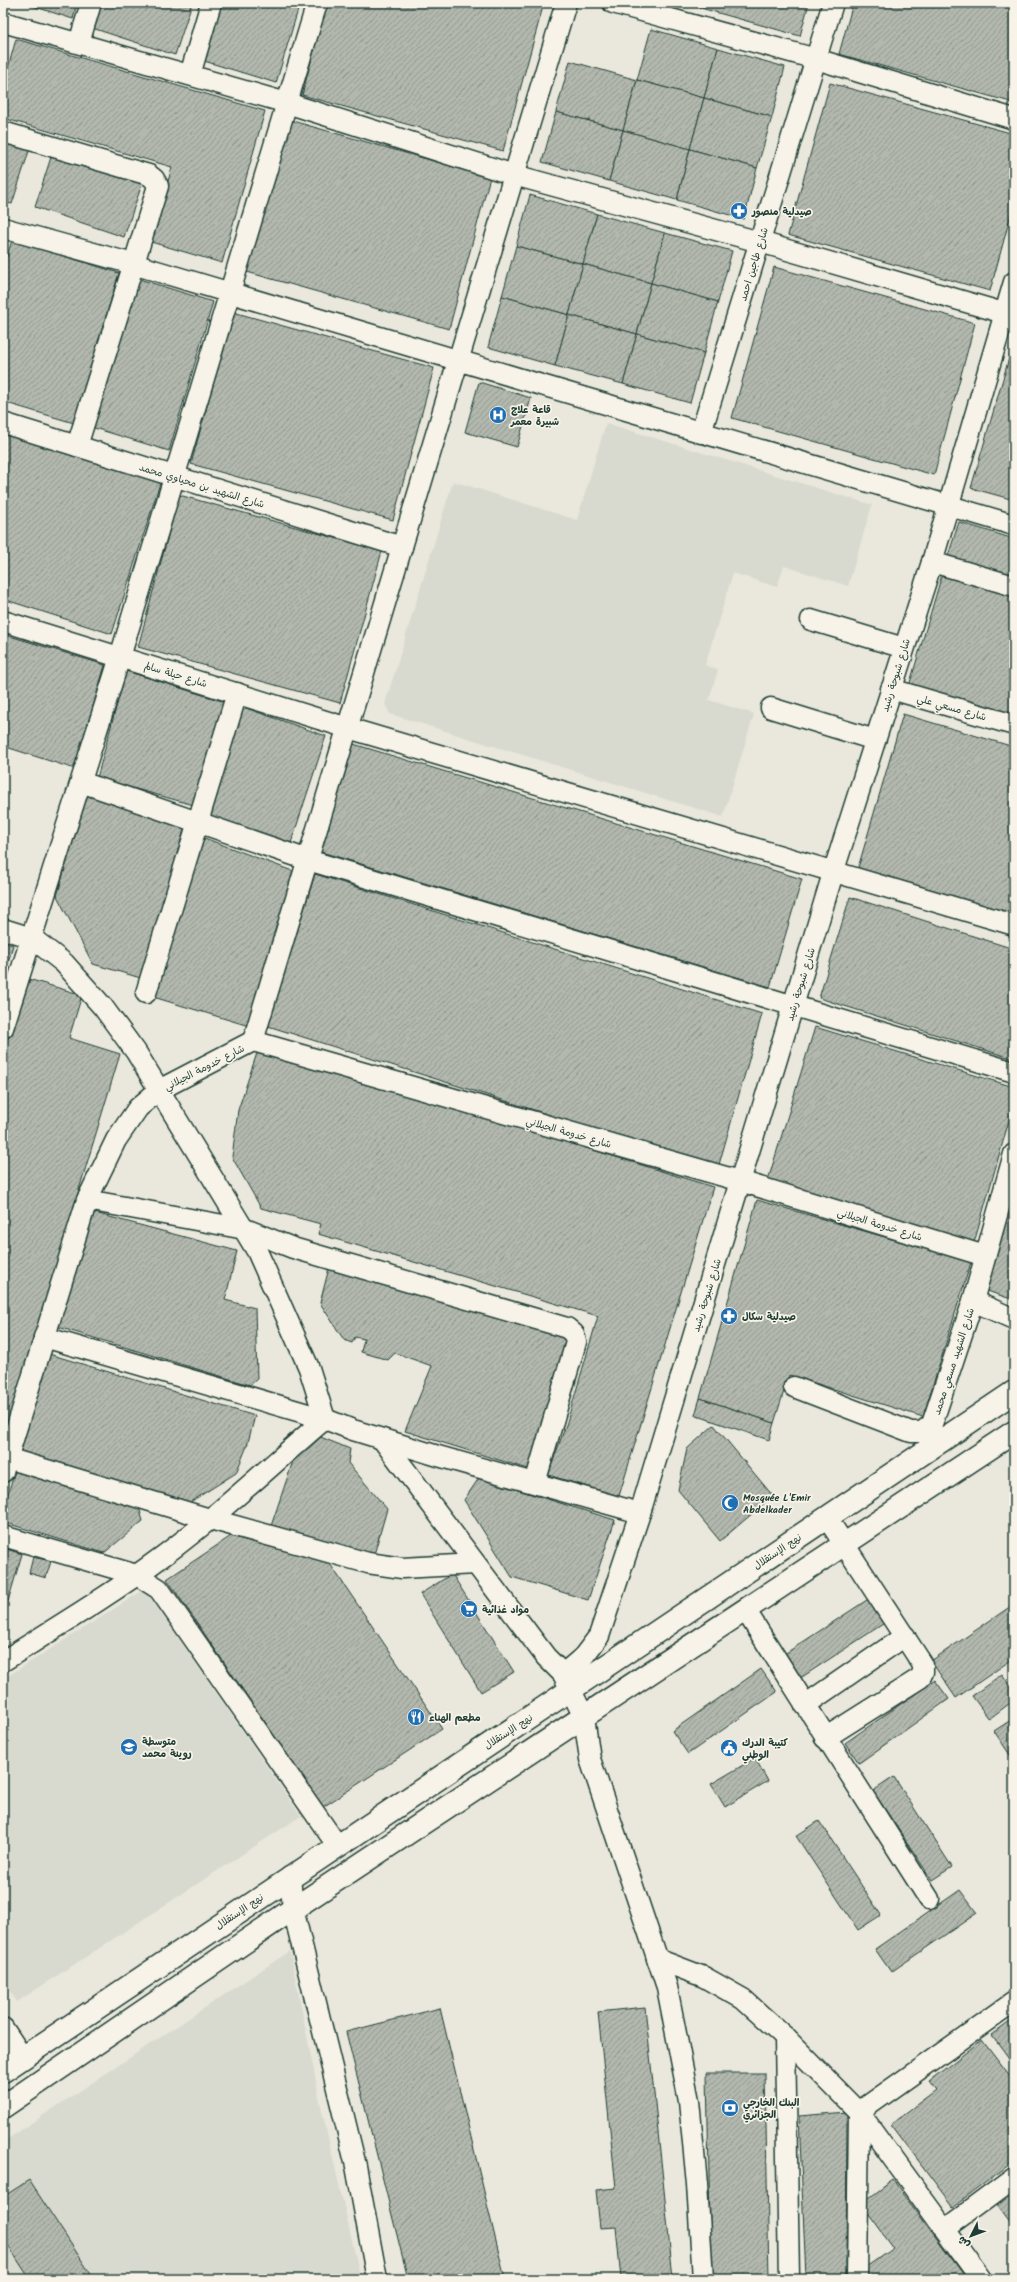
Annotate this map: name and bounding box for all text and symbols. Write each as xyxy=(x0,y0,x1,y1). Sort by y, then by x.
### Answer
pharmacy icon: صيدلية منصور xyxy=(729,201,749,221)
place label: صيدلية منصور xyxy=(751,204,812,220)
street label: شارع طاجين احمد xyxy=(735,225,773,303)
place label: قاعة علاج شبيرة معمر xyxy=(510,402,560,430)
hospital icon: قاعة علاج شبيرة معمر xyxy=(488,405,508,425)
street label: شارع الشهيد بن محياوي محمد xyxy=(137,459,267,513)
street label: شارع شبوحة رشيد xyxy=(877,636,915,714)
street label: شارع حيلة سالم xyxy=(142,658,209,692)
street label: شارع مسعي علي xyxy=(915,690,989,727)
street label: شارع شبوحة رشيد xyxy=(782,945,820,1023)
street label: شارع خدومة الجيلاني xyxy=(162,1041,248,1096)
street label: شارع خدومة الجيلاني xyxy=(524,1113,614,1154)
street label: شارع خدومة الجيلاني xyxy=(835,1204,924,1247)
street label: شارع شبوحة رشيد xyxy=(688,1256,726,1334)
street label: شارع الشهيد مسعي محمد xyxy=(929,1305,980,1417)
pharmacy icon: صيدلية سكال xyxy=(719,1306,739,1326)
place label: صيدلية سكال xyxy=(742,1309,796,1325)
place label: Mosquée L'Emir Abdelkader xyxy=(743,1490,811,1518)
mosque icon: Mosquée L'Emir Abdelkader xyxy=(720,1493,740,1513)
street label: نهج الإستقلال xyxy=(750,1530,805,1574)
supermarket icon: مواد غذائية xyxy=(459,1599,479,1619)
place label: مواد غذائية xyxy=(482,1602,529,1618)
restaurant icon: مطعم الهناء xyxy=(406,1707,426,1727)
place label: مطعم الهناء xyxy=(429,1710,481,1726)
street label: نهج الإستقلال xyxy=(481,1710,536,1754)
place label: متوسطة روينة محمد xyxy=(142,1734,192,1762)
place label: كتيبة الدرك الوطني xyxy=(742,1735,788,1764)
school or university icon: متوسطة روينة محمد xyxy=(119,1737,139,1757)
public building icon: كتيبة الدرك الوطني xyxy=(719,1738,739,1758)
street label: نهج الإستقلال xyxy=(212,1890,267,1934)
place label: البنك الخارجي الجزائري xyxy=(743,2095,800,2123)
bank icon: البنك الخارجي الجزائري xyxy=(720,2098,740,2118)
north arrow xyxy=(951,2216,991,2256)
text: ش xyxy=(954,2232,975,2253)

